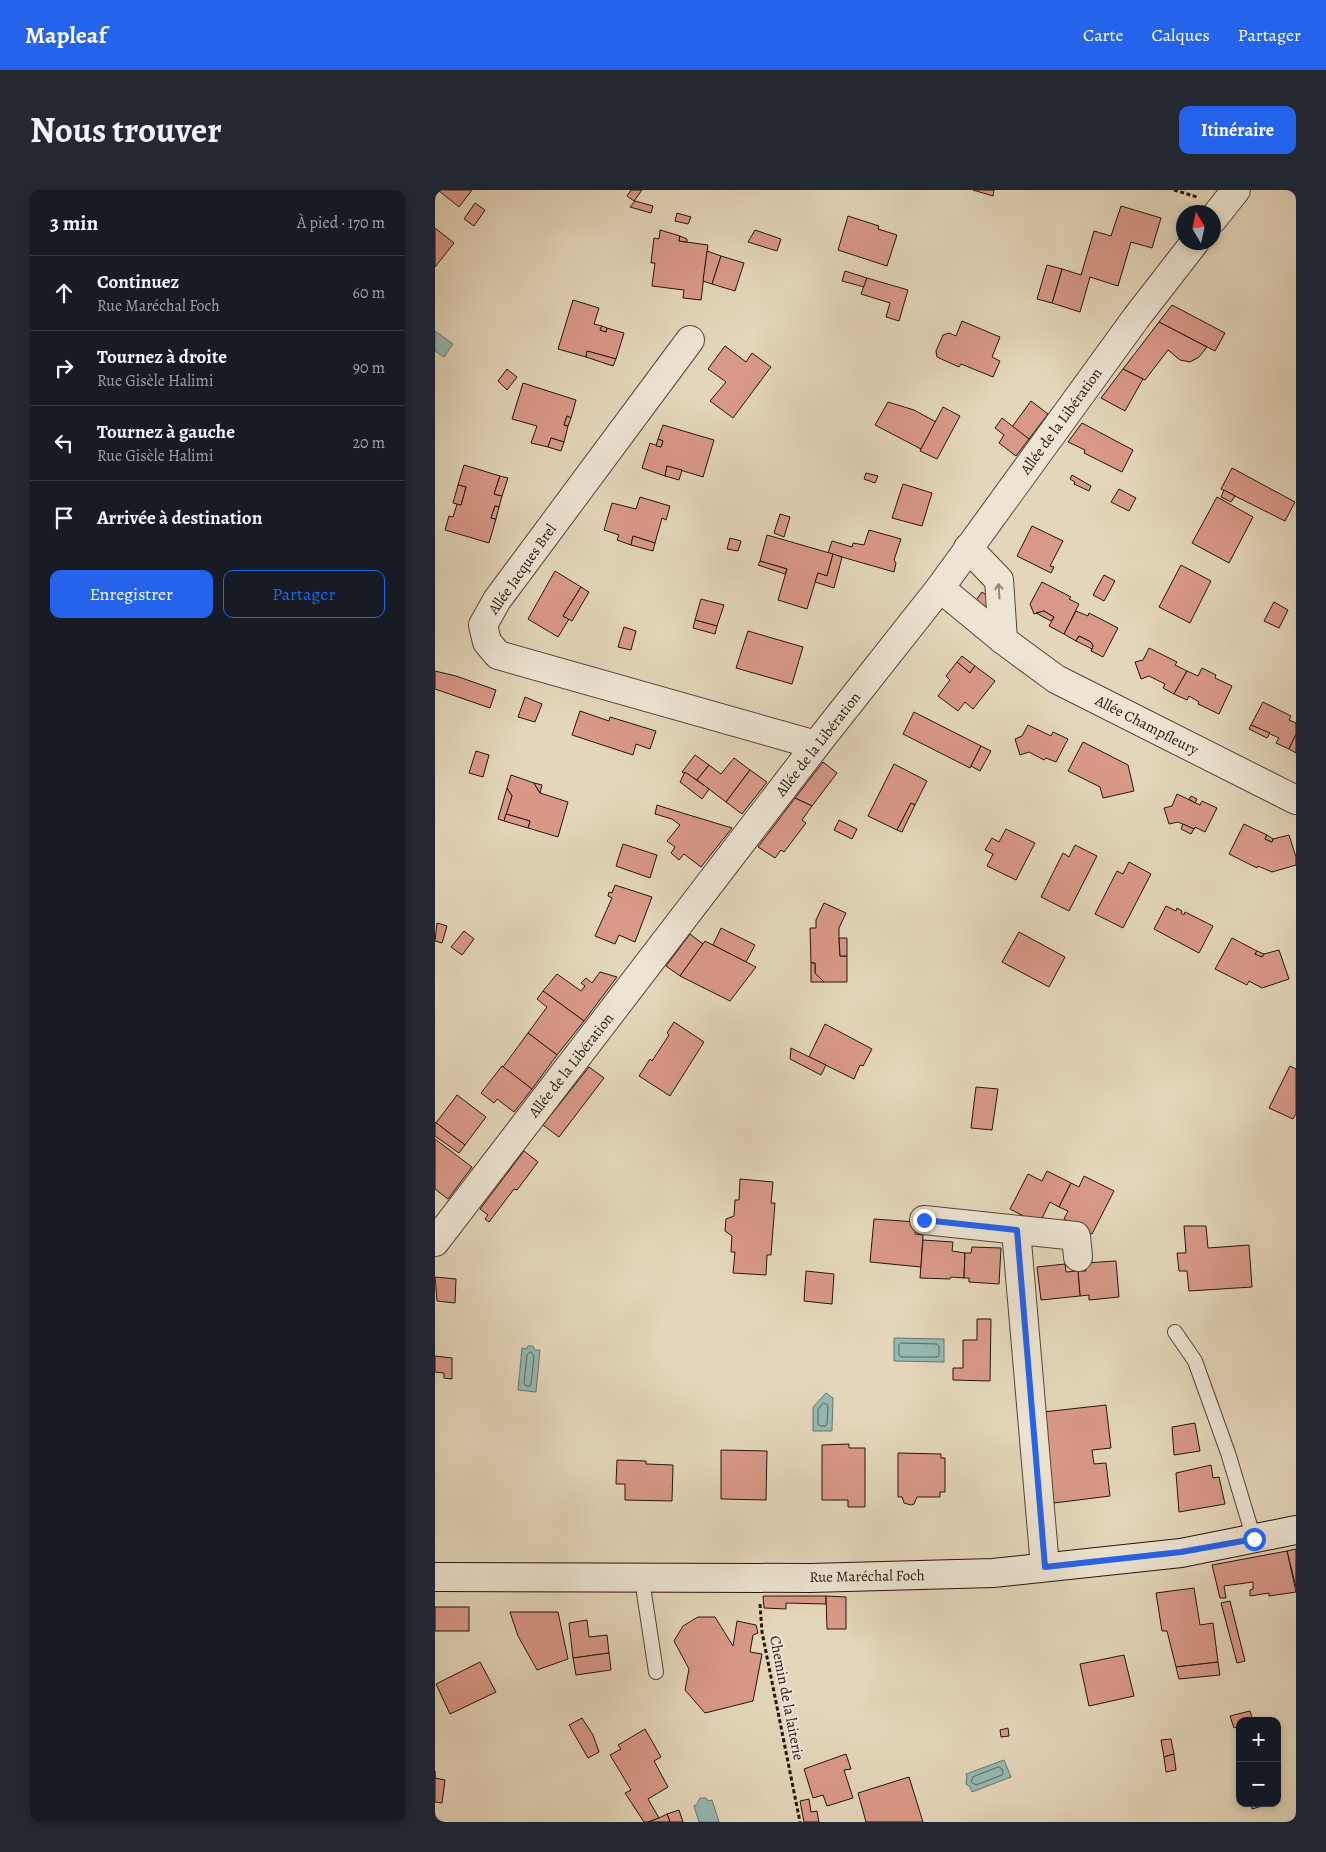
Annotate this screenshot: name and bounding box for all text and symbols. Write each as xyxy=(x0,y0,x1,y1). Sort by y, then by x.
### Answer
text: Mapleaf xyxy=(25,19,107,51)
text: Carte xyxy=(1083,23,1123,47)
text: Calques xyxy=(1151,23,1210,47)
text: Partager xyxy=(1238,23,1301,47)
text: Nous trouver xyxy=(30,106,222,154)
button: Itinéraire xyxy=(1179,106,1296,154)
north arrow xyxy=(1176,205,1221,250)
text: 3 min xyxy=(50,209,98,237)
text: À pied · 170 m xyxy=(297,212,385,234)
text: Continuez xyxy=(97,269,179,295)
icon: ahead xyxy=(50,279,78,307)
text: 60 m xyxy=(353,282,385,304)
text: Rue Maréchal Foch xyxy=(97,295,220,317)
text: Tournez à droite xyxy=(97,344,227,370)
icon: right xyxy=(50,354,78,382)
text: 90 m xyxy=(353,357,385,379)
street label: Allée de la Libération xyxy=(1015,364,1106,479)
text: Rue Gisèle Halimi xyxy=(97,370,213,392)
text: Tournez à gauche xyxy=(97,419,235,445)
icon: left xyxy=(50,429,78,457)
text: 20 m xyxy=(352,432,385,454)
text: Rue Gisèle Halimi xyxy=(97,445,213,467)
icon: arrive xyxy=(50,504,78,532)
text: Arrivée à destination xyxy=(97,505,262,531)
street label: Allée Jacques Brel xyxy=(483,520,561,619)
button: Enregistrer xyxy=(50,570,213,618)
button: Partager xyxy=(223,570,385,618)
one-way arrow xyxy=(995,584,1004,600)
street label: Allée de la Libération xyxy=(770,688,865,801)
street label: Allée Champfleury xyxy=(1091,690,1202,760)
street label: Allée de la Libération xyxy=(523,1009,618,1122)
route end xyxy=(913,1209,936,1232)
route start xyxy=(1243,1528,1266,1551)
street label: Rue Maréchal Foch xyxy=(809,1565,925,1587)
street label: Chemin de la laiterie xyxy=(765,1634,809,1762)
map controls xyxy=(1236,1717,1281,1807)
button: + xyxy=(1236,1717,1281,1762)
button: − xyxy=(1236,1762,1281,1807)

